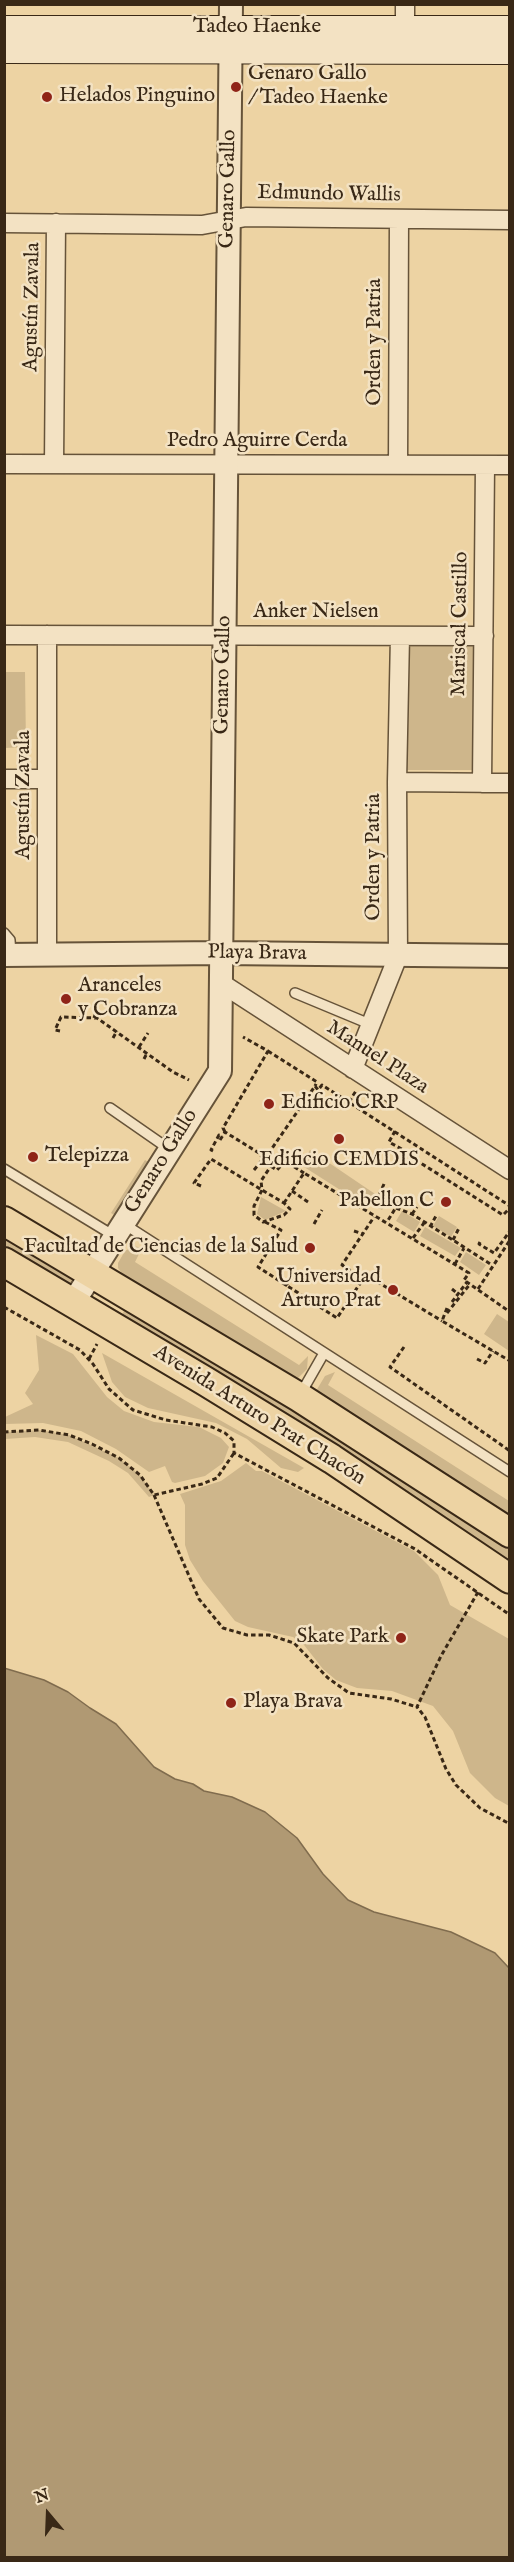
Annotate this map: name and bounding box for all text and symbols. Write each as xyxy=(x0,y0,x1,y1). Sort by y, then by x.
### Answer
street label: Tadeo Haenke xyxy=(193,15,321,41)
place label: Genaro Gallo / Tadeo Haenke xyxy=(248,62,388,112)
marker: Genaro Gallo / Tadeo Haenke xyxy=(229,80,243,94)
place label: Helados Pinguino xyxy=(59,84,215,110)
marker: Helados Pinguino xyxy=(40,90,54,104)
street label: Genaro Gallo xyxy=(215,129,243,249)
street label: Edmundo Wallis xyxy=(257,181,401,209)
street label: Agustín Zavala xyxy=(19,242,47,372)
street label: Orden y Patria xyxy=(363,278,389,406)
street label: Pedro Aguirre Cerda xyxy=(167,429,347,455)
street label: Mariscal Castillo xyxy=(447,551,475,697)
street label: Anker Nielsen xyxy=(253,600,379,626)
street label: Genaro Gallo xyxy=(210,615,238,735)
street label: Agustín Zavala xyxy=(12,730,38,860)
street label: Orden y Patria xyxy=(362,793,388,921)
street label: Playa Brava xyxy=(207,941,307,967)
place label: Aranceles y Cobranza xyxy=(78,974,177,1024)
marker: Aranceles y Cobranza xyxy=(59,992,73,1006)
street label: Manuel Plaza xyxy=(321,1016,433,1100)
place label: Edificio CRP xyxy=(281,1091,398,1117)
marker: Edificio CRP xyxy=(262,1097,276,1111)
street label: Genaro Gallo xyxy=(120,1105,204,1219)
marker: Edificio CEMDIS xyxy=(332,1132,346,1146)
place label: Telepizza xyxy=(45,1144,129,1170)
place label: Edificio CEMDIS xyxy=(259,1148,419,1174)
marker: Telepizza xyxy=(26,1150,40,1164)
place label: Pabellon C xyxy=(339,1189,434,1215)
marker: Pabellon C xyxy=(439,1195,453,1209)
place label: Facultad de Ciencias de la Salud xyxy=(23,1235,298,1261)
marker: Facultad de Ciencias de la Salud xyxy=(303,1241,317,1255)
place label: Universidad Arturo Prat xyxy=(276,1265,381,1315)
marker: Universidad Arturo Prat xyxy=(386,1283,400,1297)
street label: Avenida Arturo Prat Chacón xyxy=(148,1340,370,1492)
place label: Skate Park xyxy=(297,1625,389,1651)
marker: Skate Park xyxy=(394,1631,408,1645)
place label: Playa Brava xyxy=(243,1690,342,1716)
marker: Playa Brava xyxy=(224,1696,238,1710)
north arrow xyxy=(18,2484,78,2544)
text: N xyxy=(32,2485,52,2509)

